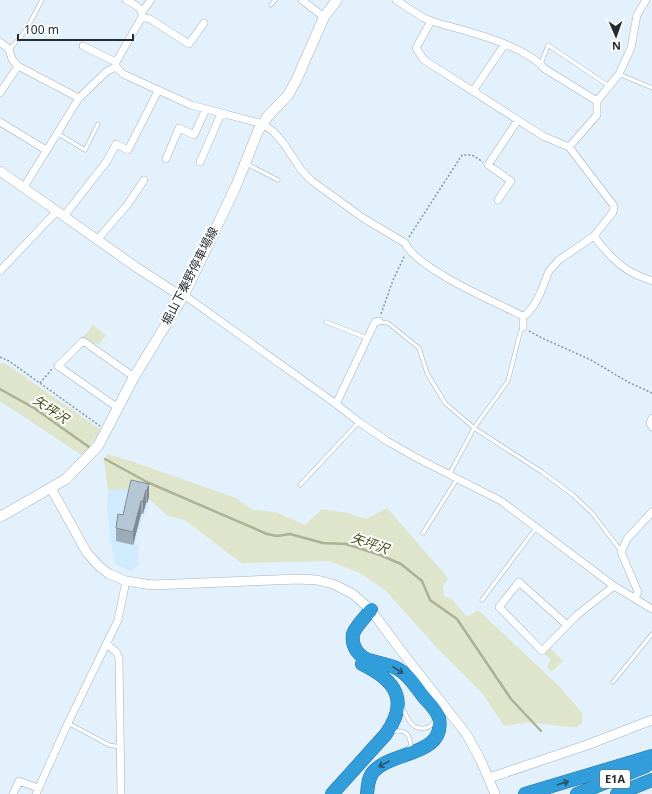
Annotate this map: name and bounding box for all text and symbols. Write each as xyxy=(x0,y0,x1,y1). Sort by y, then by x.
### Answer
scale bar xyxy=(18,16,133,42)
north arrow xyxy=(596,16,636,56)
text: 100 m xyxy=(24,21,59,38)
text: N xyxy=(612,39,621,54)
street label: 堀山下秦野停車場線 xyxy=(157,224,222,328)
water label: 矢坪沢 xyxy=(30,391,74,428)
water label: 矢坪沢 xyxy=(349,528,393,559)
one-way arrow xyxy=(392,666,404,674)
one-way arrow xyxy=(378,761,390,769)
road number: E1A xyxy=(600,770,630,788)
one-way arrow xyxy=(556,779,569,786)

